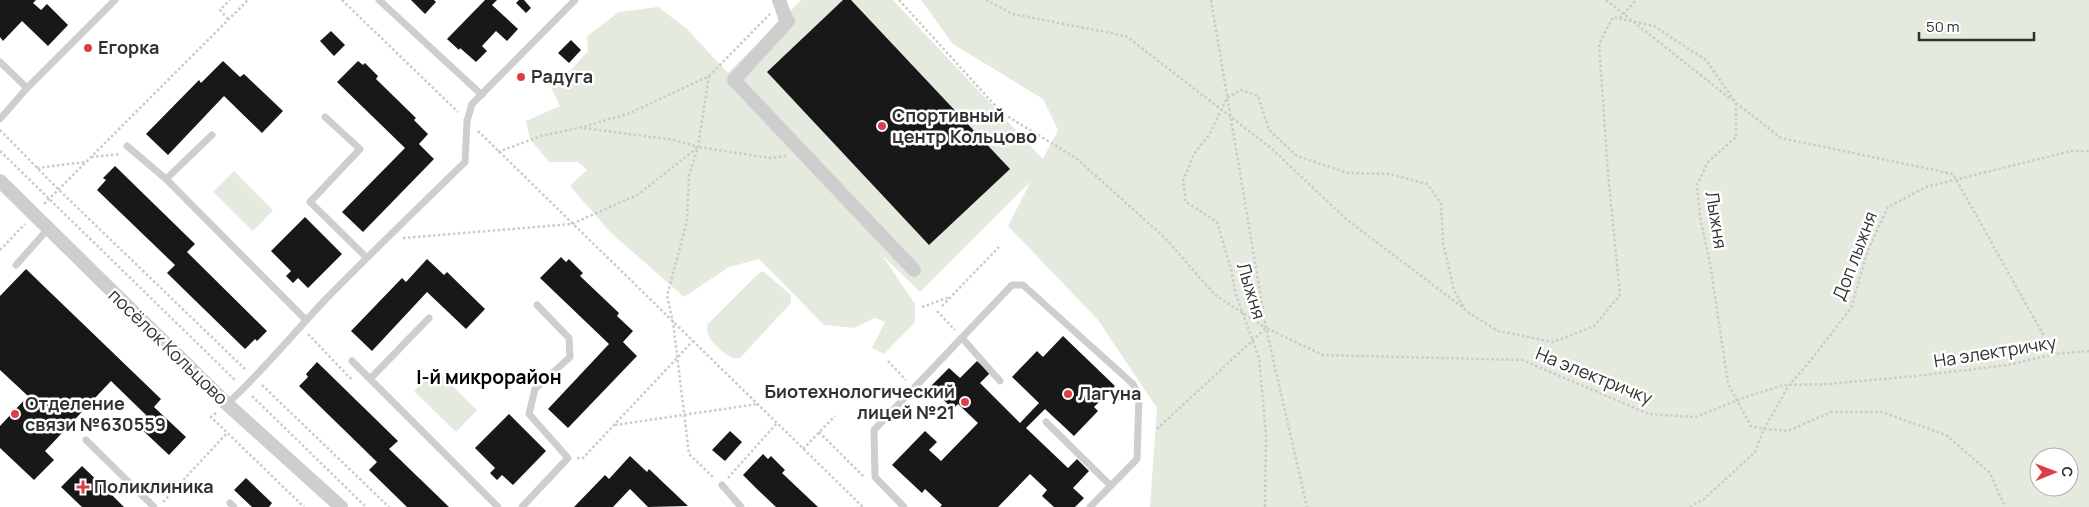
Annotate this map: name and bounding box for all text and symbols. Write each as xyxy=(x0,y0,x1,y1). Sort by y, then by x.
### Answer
scale bar xyxy=(1919,10,2034,42)
text: 50 m xyxy=(1926,16,1960,37)
place label: Егорка xyxy=(98,35,159,59)
marker: Егорка xyxy=(82,42,94,54)
place label: Радуга xyxy=(531,64,593,88)
marker: Радуга xyxy=(515,71,527,83)
place label: Спортивный центр Кольцово xyxy=(892,103,1037,148)
marker: Спортивный центр Кольцово xyxy=(876,120,888,132)
street label: Лыжня xyxy=(1701,189,1733,250)
street label: Доп лыжня xyxy=(1826,208,1882,304)
street label: Лыжня xyxy=(1232,260,1272,322)
street label: посёлок Кольцово xyxy=(104,283,234,410)
street label: На электричку xyxy=(1932,329,2058,373)
street label: На электричку xyxy=(1532,341,1657,410)
district label: I-й микрорайон xyxy=(416,364,562,390)
place label: Биотехнологический лицей №21 xyxy=(765,379,955,424)
place label: Лагуна xyxy=(1078,381,1141,405)
marker: Лагуна xyxy=(1062,388,1074,400)
place label: Отделение связи №630559 xyxy=(25,391,166,436)
marker: Биотехнологический лицей №21 xyxy=(959,396,971,408)
marker: Отделение связи №630559 xyxy=(9,408,21,420)
north arrow xyxy=(2029,447,2079,497)
text: С xyxy=(2058,466,2077,477)
place label: Поликлиника xyxy=(94,474,214,498)
marker: Поликлиника xyxy=(76,480,90,494)

